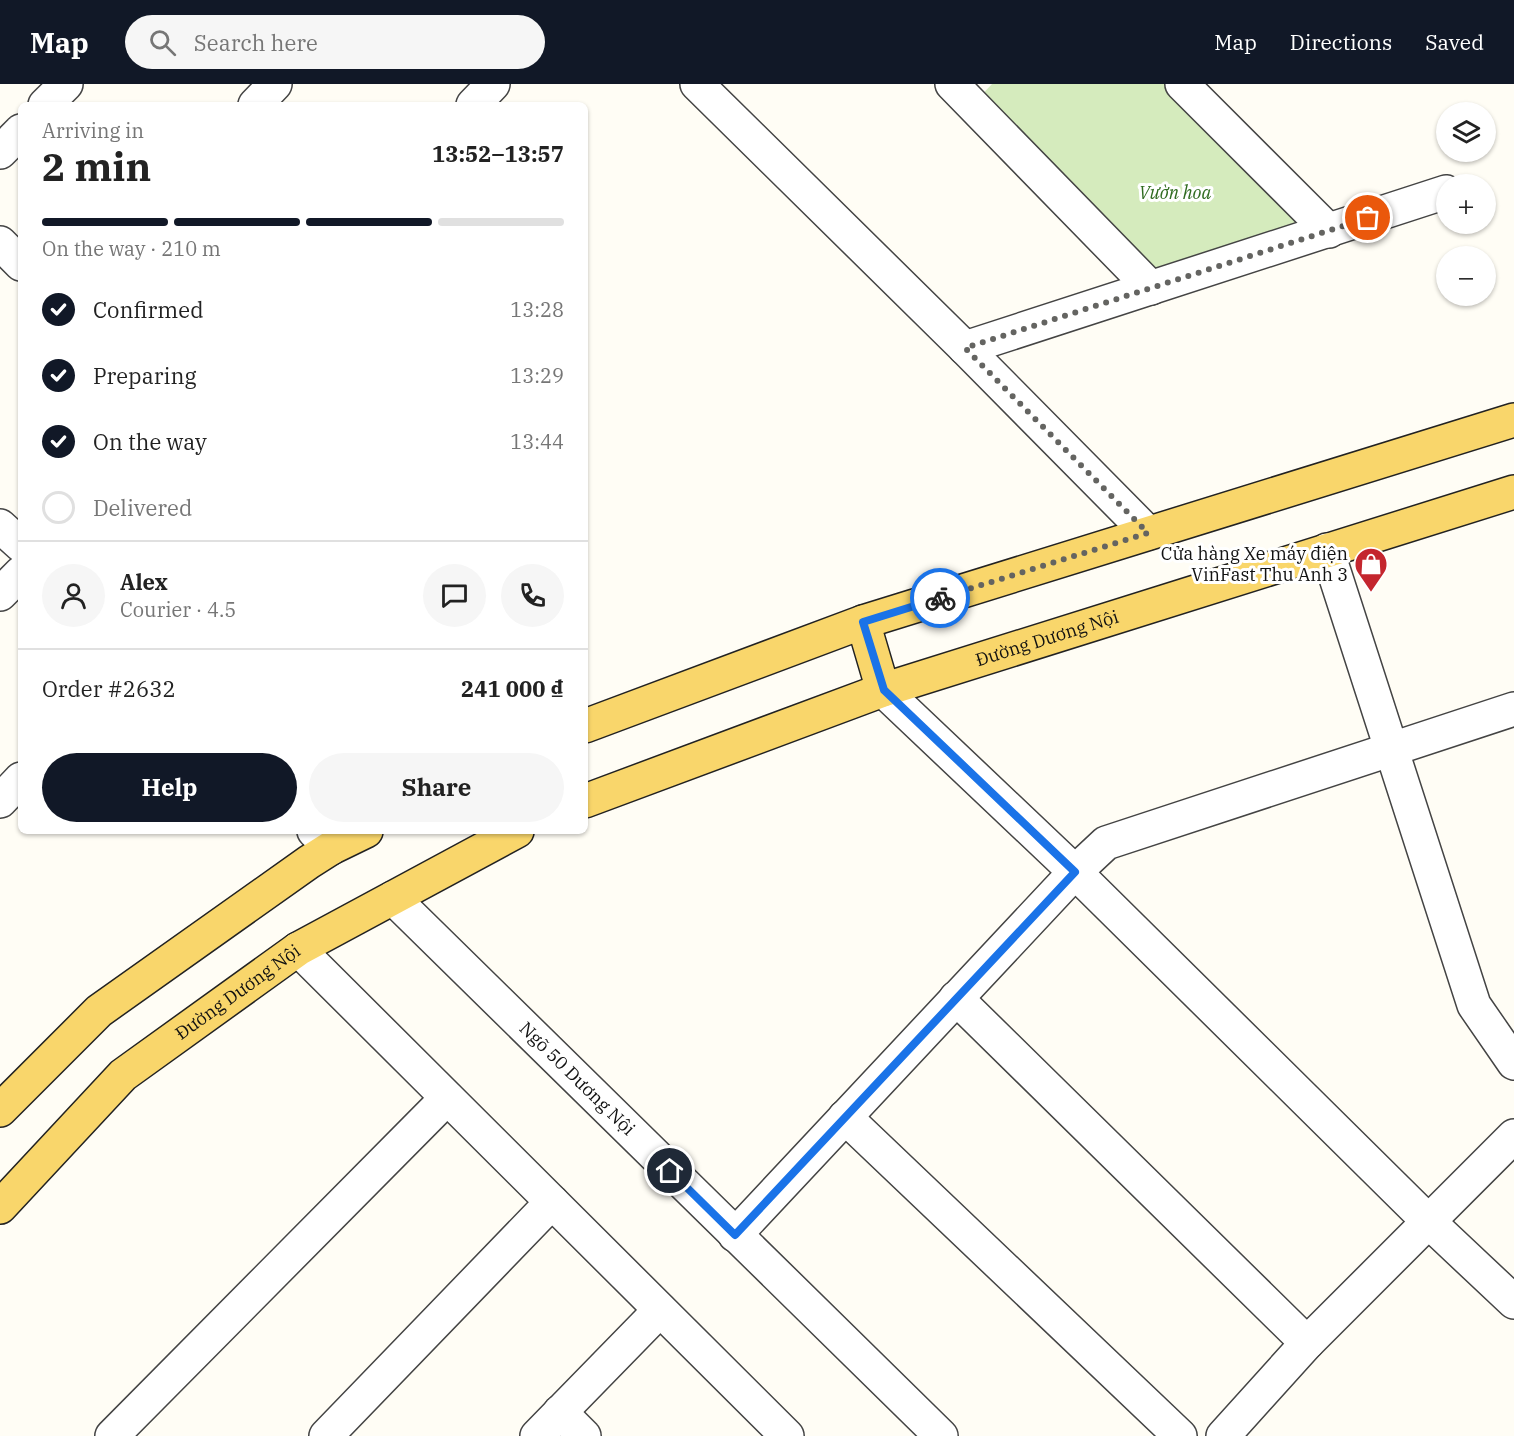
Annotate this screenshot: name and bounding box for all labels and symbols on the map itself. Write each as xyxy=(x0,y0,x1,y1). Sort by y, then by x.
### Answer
park label: Vườn hoa xyxy=(1139,181,1212,204)
pin xyxy=(1342,192,1393,243)
place label: Cửa hàng Xe máy điện VinFast Thu Anh 3 xyxy=(1161,542,1348,586)
shop icon: Cửa hàng Xe máy điện VinFast Thu Anh 3 xyxy=(1353,546,1389,593)
courier xyxy=(910,568,970,628)
street label: Đường Dương Nội xyxy=(973,605,1122,671)
street label: Đường Dương Nội xyxy=(171,939,305,1045)
street label: Ngõ 50 Dương Nội xyxy=(515,1017,640,1140)
pin xyxy=(644,1145,695,1196)

